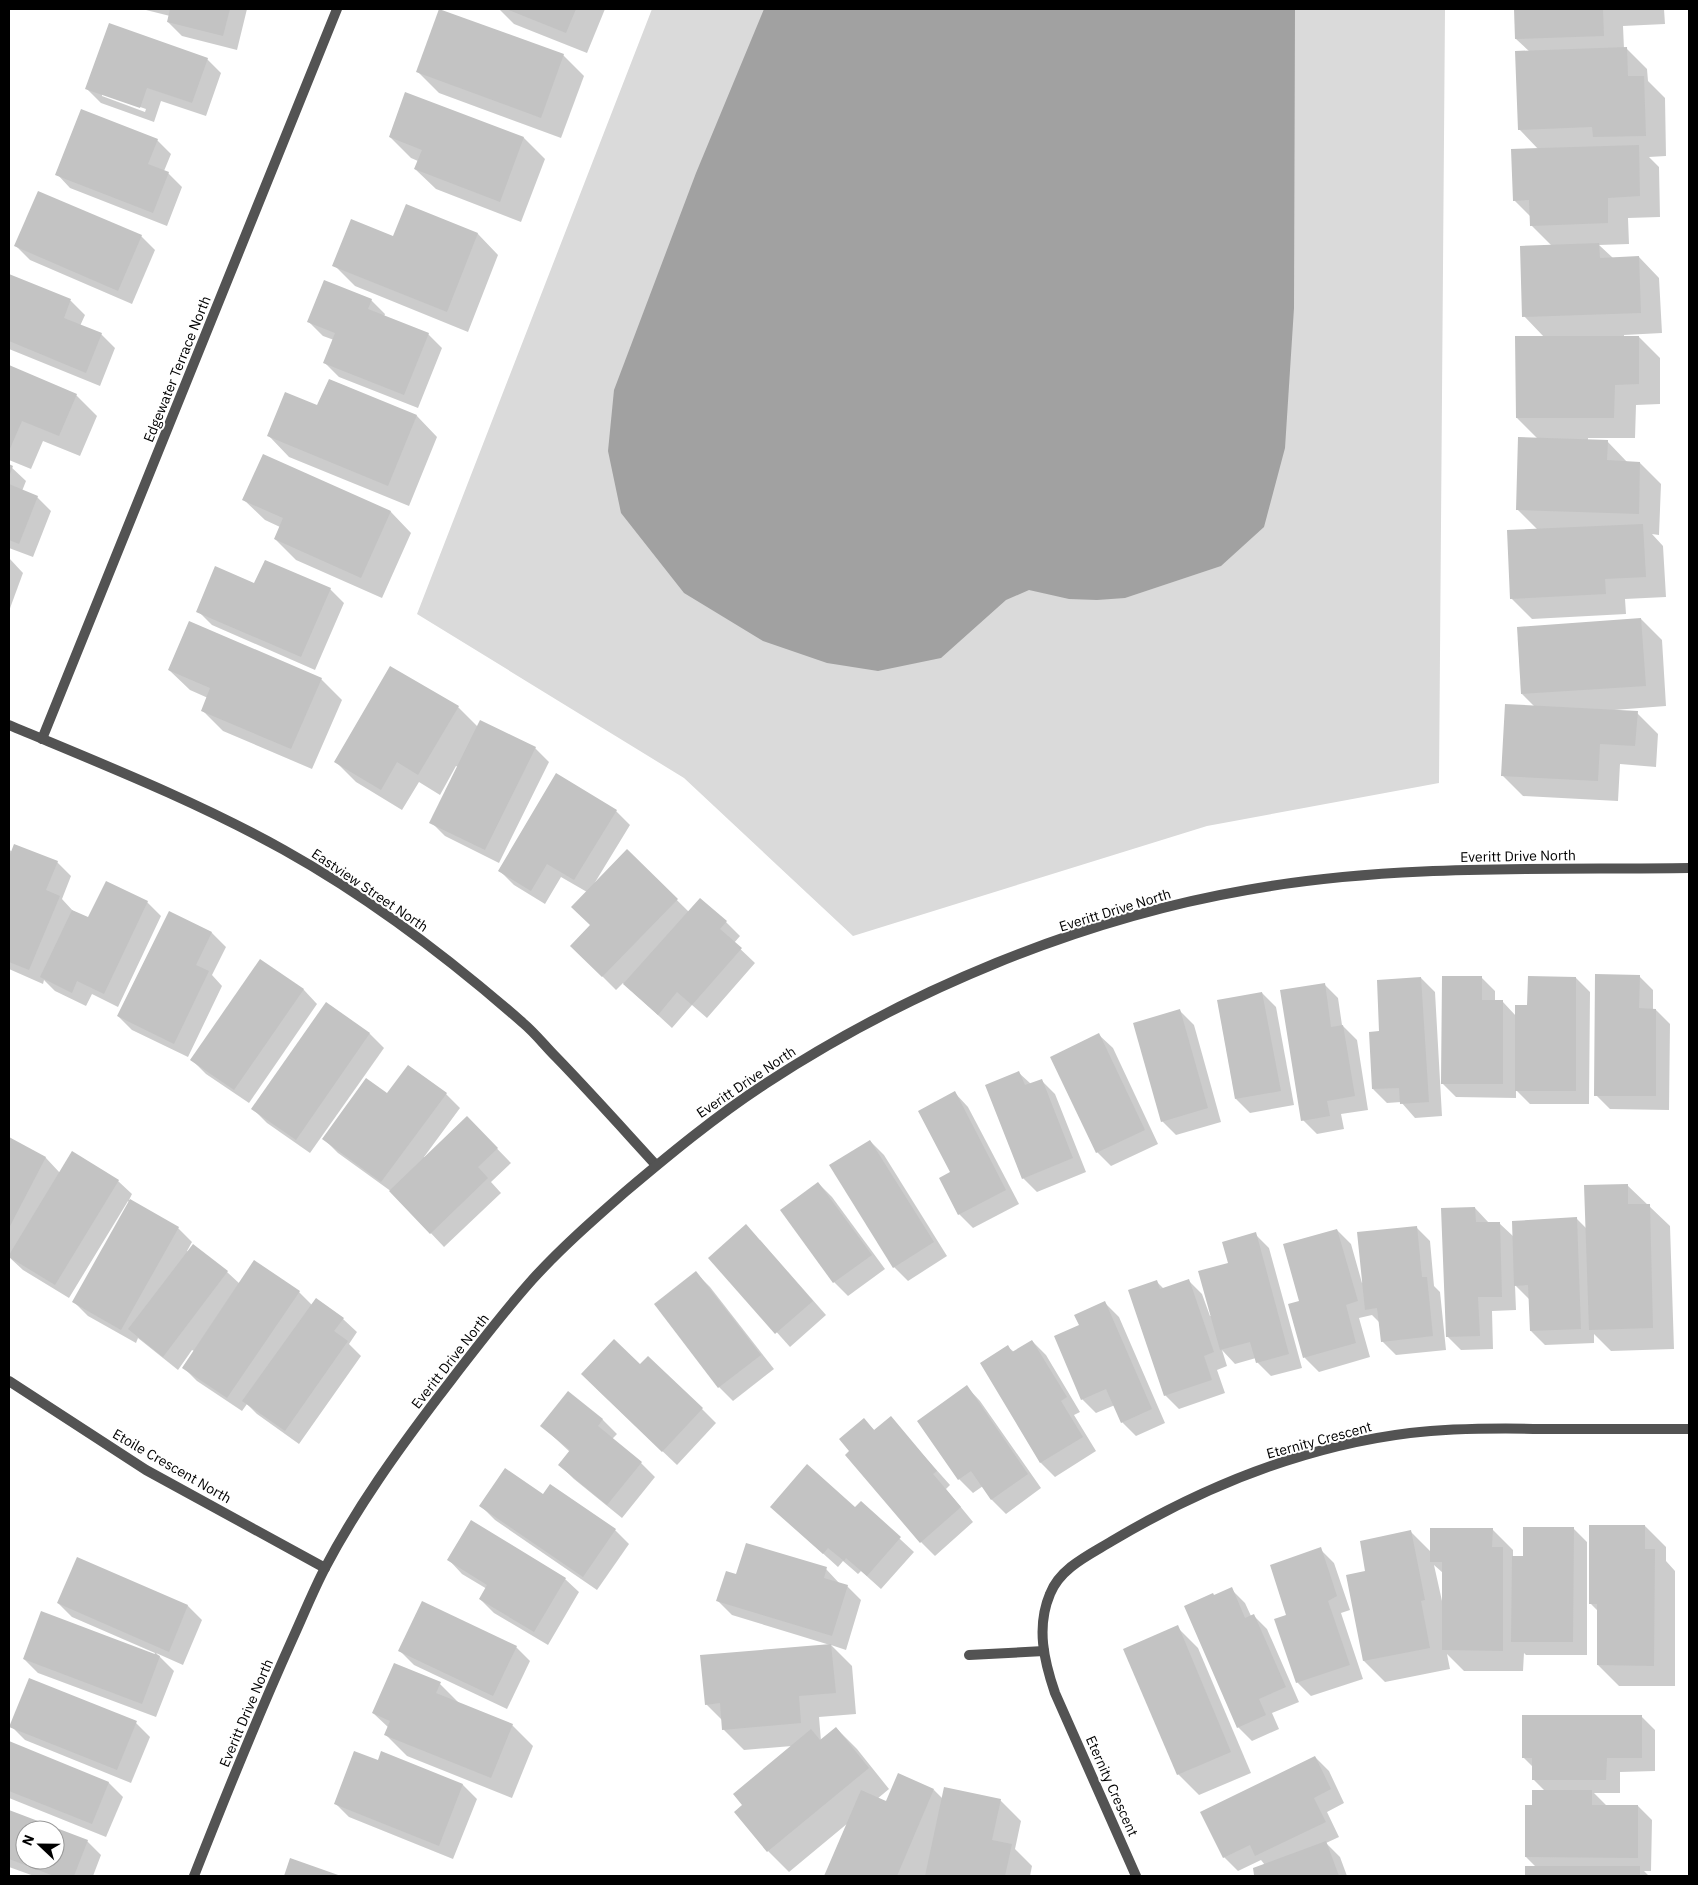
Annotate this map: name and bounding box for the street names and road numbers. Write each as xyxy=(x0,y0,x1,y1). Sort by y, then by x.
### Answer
street label: Edgewater Terrace North xyxy=(139,293,215,445)
street label: Eastview Street North xyxy=(308,844,432,936)
street label: Everitt Drive North xyxy=(1460,846,1576,866)
street label: Everitt Drive North xyxy=(1057,884,1173,936)
street label: Everitt Drive North xyxy=(693,1042,799,1122)
street label: Everitt Drive North xyxy=(407,1310,493,1412)
street label: Eternity Crescent xyxy=(1264,1417,1374,1463)
street label: Etoile Crescent North xyxy=(109,1425,235,1507)
street label: Everitt Drive North xyxy=(215,1656,277,1770)
street label: Eternity Crescent xyxy=(1082,1733,1142,1839)

